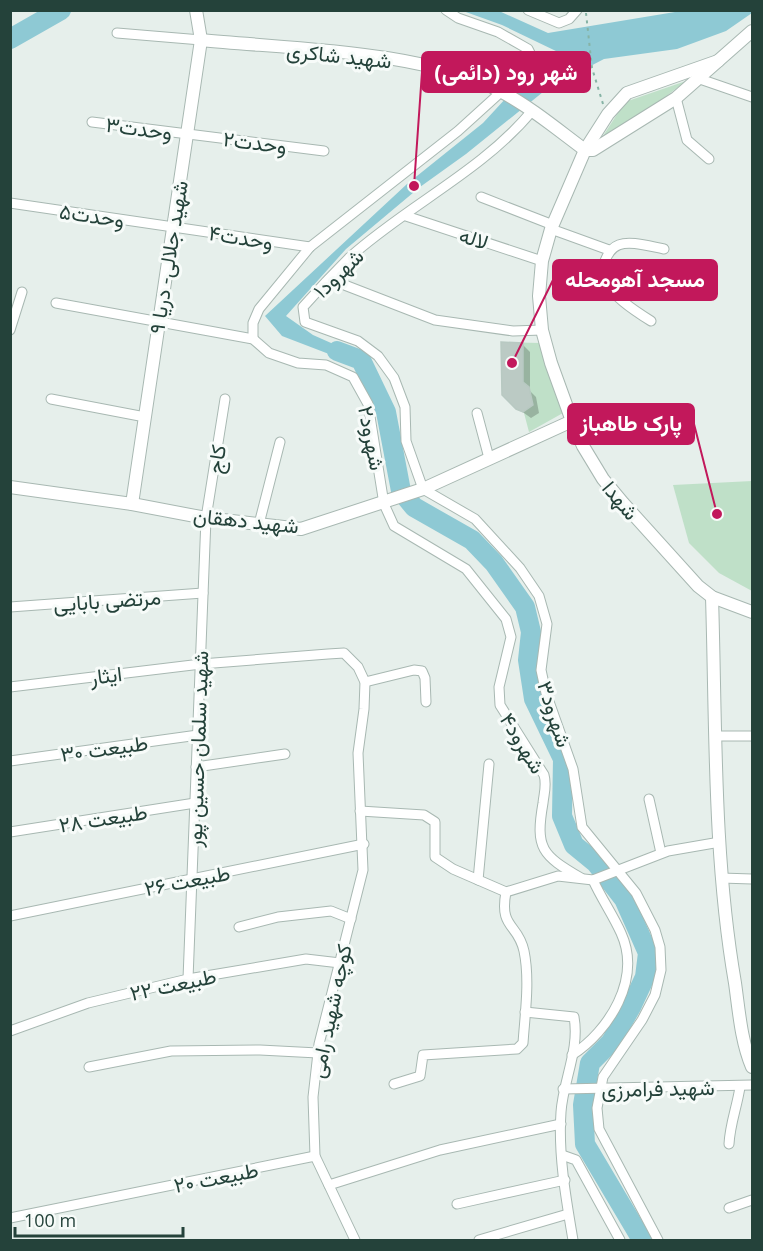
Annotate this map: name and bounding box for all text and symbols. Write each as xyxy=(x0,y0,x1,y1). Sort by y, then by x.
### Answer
street label: شهید شاکری xyxy=(285,36,393,74)
callout: شهر رود (دائمی) xyxy=(422,52,590,92)
text: شهر رود (دائمی) xyxy=(434,56,578,86)
street label: وحدت۳ xyxy=(104,110,174,146)
street label: وحدت۲ xyxy=(222,124,288,160)
street label: شهید جلالی- دریا ۹ xyxy=(142,178,194,336)
street label: وحدت۵ xyxy=(58,197,126,233)
street label: وحدت۴ xyxy=(207,218,275,256)
street label: لاله xyxy=(456,220,492,256)
street label: شهرود۱ xyxy=(307,242,369,304)
callout: مسجد آهومحله xyxy=(553,260,717,300)
text: مسجد آهومحله xyxy=(565,263,705,293)
street label: شهرود۲ xyxy=(352,403,392,473)
callout: پارک طاهباز xyxy=(568,404,694,444)
text: پارک طاهباز xyxy=(579,407,682,439)
street label: کاج xyxy=(200,443,233,476)
street label: شهدا xyxy=(596,475,646,525)
street label: شهید دهقان xyxy=(192,501,300,539)
street label: مرتضی بابایی xyxy=(52,582,162,618)
street label: شهید سلمان حسین پور xyxy=(180,650,215,849)
street label: ایثار xyxy=(87,659,124,691)
street label: شهرود۳ xyxy=(531,677,579,751)
street label: شهرود۴ xyxy=(494,707,552,779)
street label: طبیعت ۳۰ xyxy=(58,728,150,768)
street label: طبیعت ۲۸ xyxy=(57,797,149,839)
street label: طبیعت ۲۶ xyxy=(142,858,232,902)
street label: کوچه شهید رامی xyxy=(302,941,359,1081)
street label: طبیعت ۲۲ xyxy=(127,961,219,1007)
street label: شهید فرامرزی xyxy=(601,1073,715,1103)
street label: طبیعت ۲۰ xyxy=(171,1155,261,1199)
scale bar xyxy=(15,1200,183,1238)
text: 100 m xyxy=(24,1208,76,1232)

